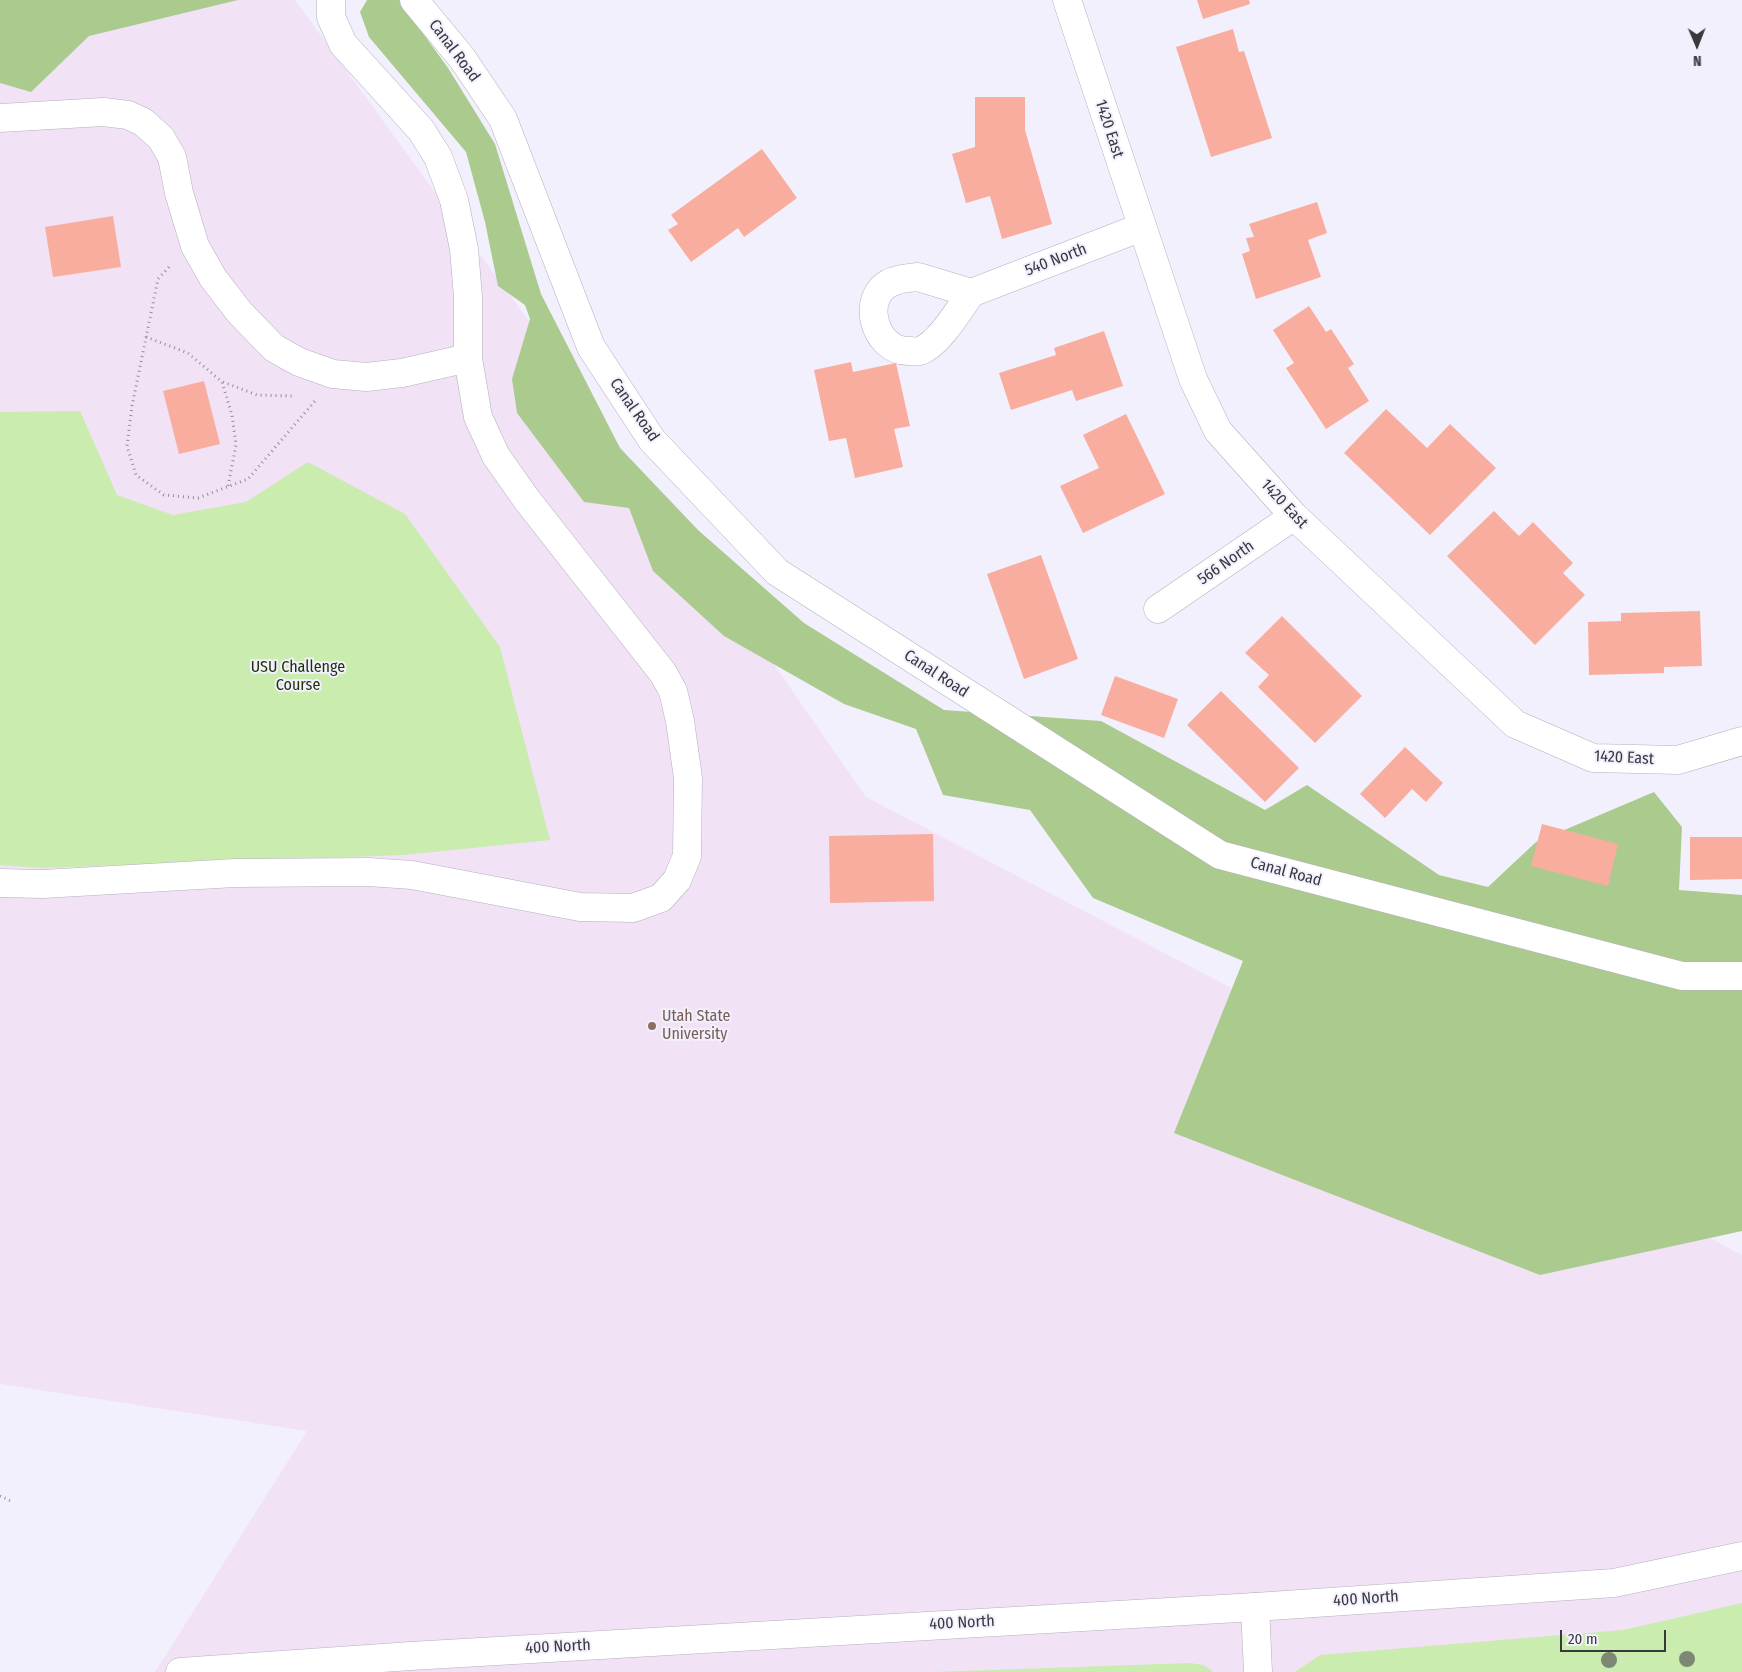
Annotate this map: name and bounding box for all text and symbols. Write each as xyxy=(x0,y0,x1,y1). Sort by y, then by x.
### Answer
street label: Canal Road xyxy=(424,16,484,86)
north arrow xyxy=(1672,20,1722,70)
text: N xyxy=(1693,52,1702,69)
street label: 1420 East xyxy=(1091,97,1127,161)
street label: 540 North xyxy=(1022,239,1090,281)
street label: Canal Road xyxy=(605,375,663,445)
street label: 1420 East xyxy=(1257,476,1311,532)
street label: 566 North xyxy=(1194,537,1258,589)
street label: Canal Road xyxy=(900,646,972,702)
park label: USU Challenge Course xyxy=(251,658,345,696)
street label: 1420 East xyxy=(1594,747,1654,769)
street label: Canal Road xyxy=(1248,853,1324,891)
place label: Utah State University xyxy=(662,1007,730,1045)
marker: Utah State University xyxy=(646,1020,658,1032)
street label: 400 North xyxy=(1333,1587,1399,1611)
street label: 400 North xyxy=(929,1612,995,1634)
scale bar xyxy=(1562,1620,1668,1652)
text: 20 m xyxy=(1568,1630,1598,1648)
street label: 400 North xyxy=(525,1636,591,1658)

